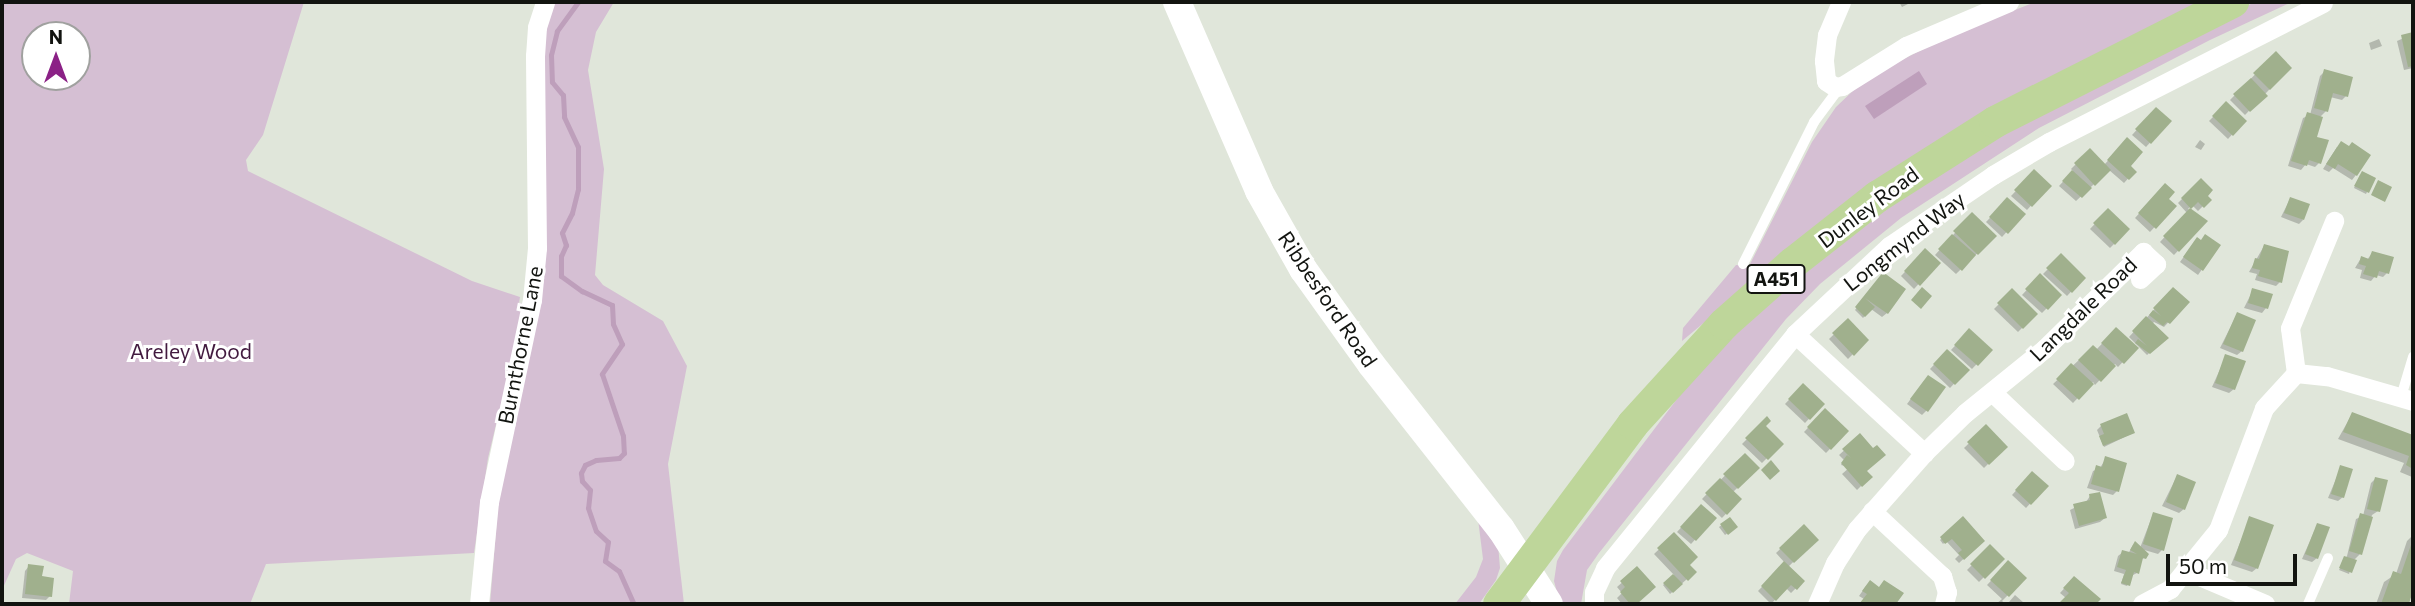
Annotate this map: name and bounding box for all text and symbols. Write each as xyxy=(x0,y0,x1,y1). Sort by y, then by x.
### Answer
north arrow xyxy=(21,21,91,91)
text: N xyxy=(49,25,63,48)
street label: Dunley Road xyxy=(1813,161,1923,253)
street label: Longmynd Way xyxy=(1838,186,1970,296)
street label: Ribbesford Road xyxy=(1273,226,1383,372)
street label: Langdale Road xyxy=(2024,252,2142,366)
street label: Burnthorne Lane xyxy=(492,264,548,426)
road number: A451 xyxy=(1746,264,1806,294)
park label: Areley Wood xyxy=(130,338,252,364)
scale bar xyxy=(2170,540,2301,584)
text: 50 m xyxy=(2179,553,2227,578)

